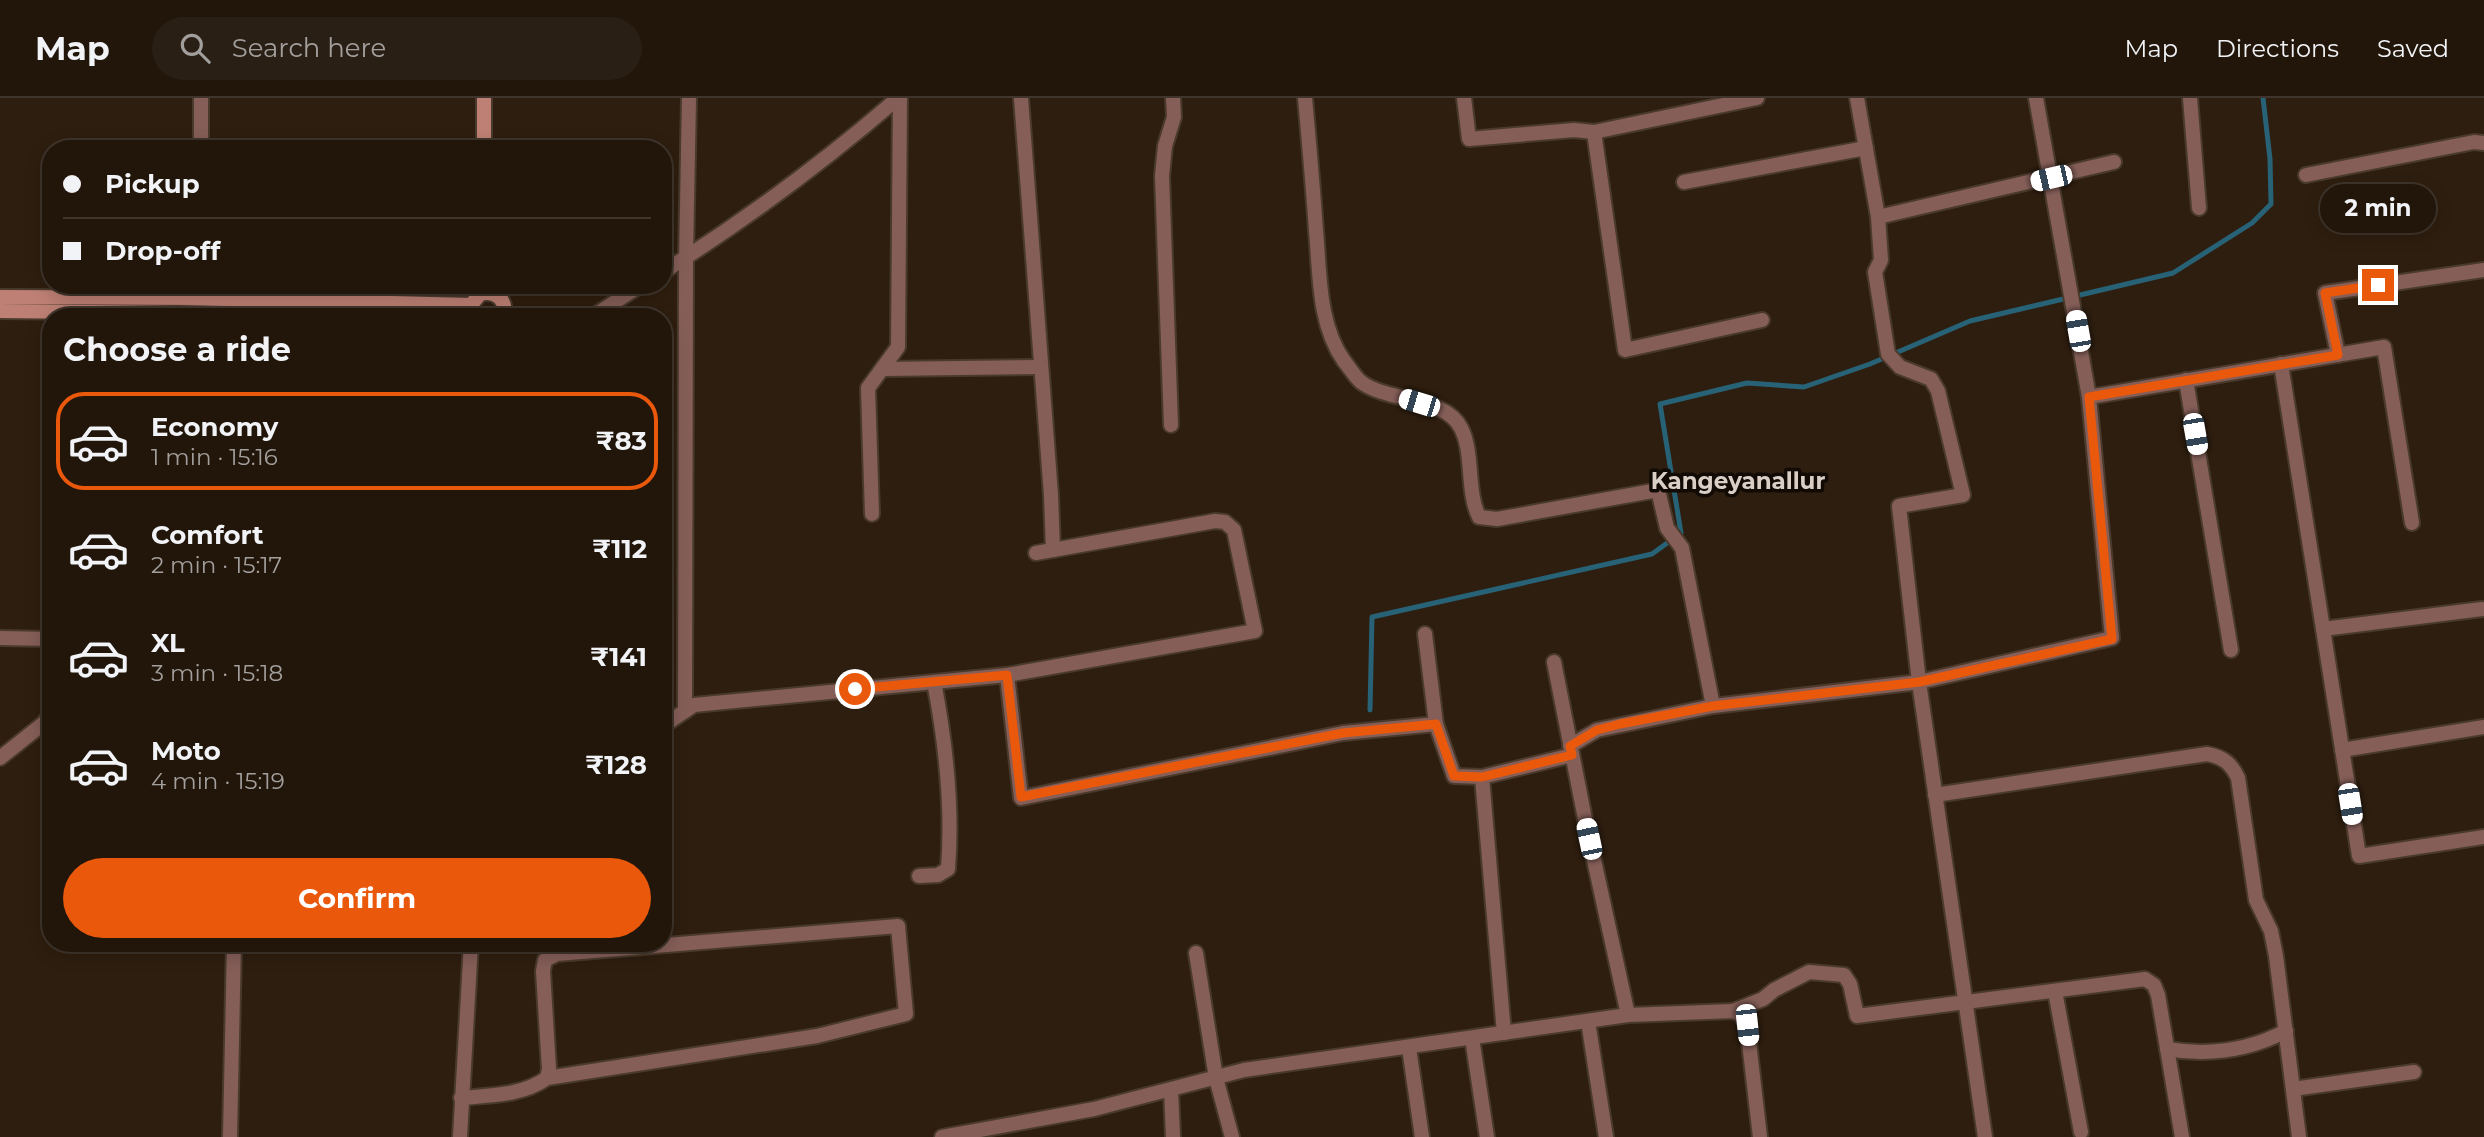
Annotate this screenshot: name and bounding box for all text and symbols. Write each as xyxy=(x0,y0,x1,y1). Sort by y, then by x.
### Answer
search box xyxy=(152,17,642,80)
text: Map xyxy=(35,28,110,68)
icon: search xyxy=(176,29,214,67)
text: Search here xyxy=(232,32,386,64)
text: Map xyxy=(2125,34,2178,63)
text: Directions xyxy=(2216,34,2339,63)
text: Saved xyxy=(2377,34,2449,63)
car xyxy=(2029,163,2074,193)
text: Pickup xyxy=(105,168,200,200)
callout: 2 min xyxy=(2320,184,2436,232)
text: 2 min xyxy=(2344,194,2412,222)
text: Drop-off xyxy=(105,235,220,267)
route end xyxy=(2362,269,2394,301)
car xyxy=(2065,308,2092,354)
text: Choose a ride xyxy=(63,330,291,369)
car xyxy=(1396,387,1443,419)
icon: car xyxy=(67,410,130,473)
text: Economy xyxy=(151,411,278,443)
car xyxy=(2182,411,2209,457)
text: ₹83 xyxy=(596,425,647,457)
text: 1 min · 15:16 xyxy=(151,443,278,471)
district label: Kangeyanallur xyxy=(1651,467,1825,495)
icon: car xyxy=(67,518,130,581)
text: Comfort xyxy=(151,519,263,551)
text: ₹112 xyxy=(592,533,647,565)
text: 2 min · 15:17 xyxy=(151,551,282,579)
icon: car xyxy=(67,626,130,689)
text: XL xyxy=(151,627,185,659)
text: ₹141 xyxy=(590,641,647,673)
text: 3 min · 15:18 xyxy=(151,659,283,687)
route start xyxy=(839,673,871,705)
icon: car xyxy=(67,734,130,797)
text: Moto xyxy=(151,735,221,767)
text: ₹128 xyxy=(585,749,647,781)
text: 4 min · 15:19 xyxy=(151,767,285,795)
car xyxy=(2337,782,2364,826)
car xyxy=(1575,816,1604,862)
button: Confirm xyxy=(63,858,651,938)
car xyxy=(1735,1003,1760,1047)

